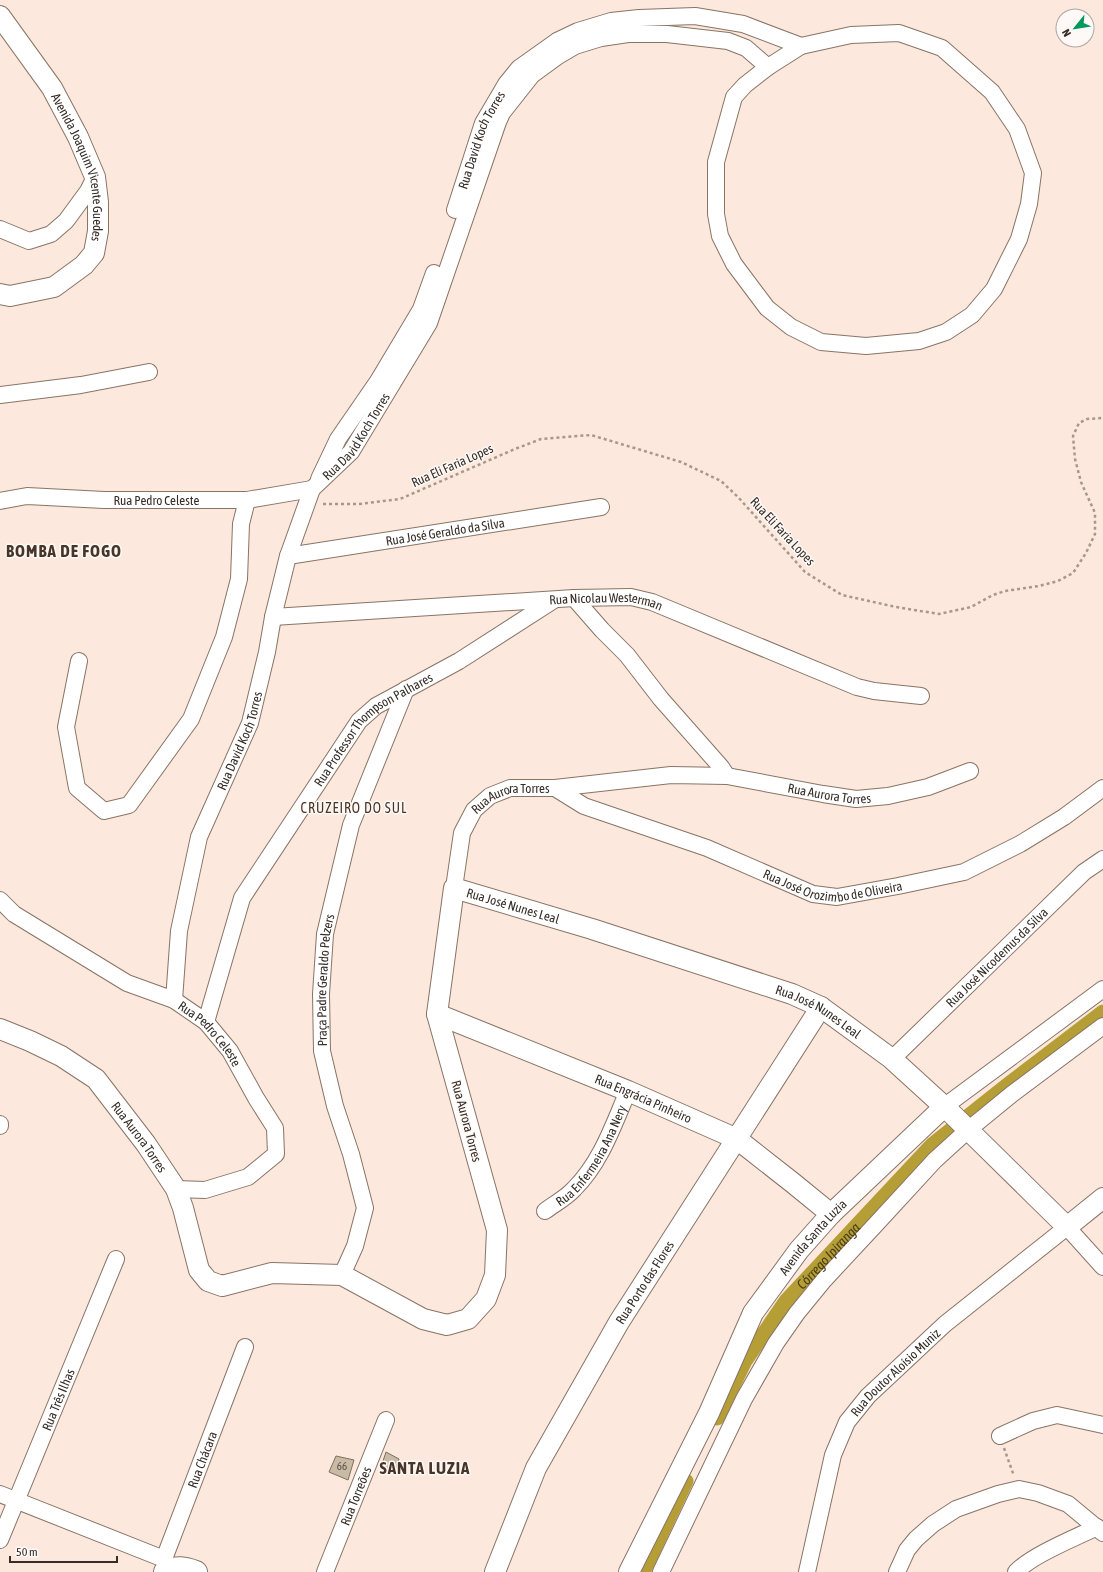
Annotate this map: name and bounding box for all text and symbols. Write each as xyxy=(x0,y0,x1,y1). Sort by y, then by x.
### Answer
north arrow xyxy=(1055,8,1095,48)
text: N xyxy=(1060,27,1073,39)
street label: Rua David Koch Torres xyxy=(455,88,508,191)
street label: Avenida Joaquim Vicente Guedes xyxy=(48,91,105,243)
street label: Rua David Koch Torres xyxy=(320,390,393,483)
street label: Rua Eli Faria Lopes xyxy=(409,441,496,490)
street label: Rua Pedro Celeste xyxy=(114,493,199,508)
street label: Rua Eli Faria Lopes xyxy=(747,494,818,569)
street label: Rua José Geraldo da Silva xyxy=(385,515,506,549)
district label: BOMBA DE FOGO xyxy=(6,541,122,561)
street label: Rua Nicolau Westerman xyxy=(549,590,665,614)
street label: Rua Professor Thompson Palhares xyxy=(311,670,436,789)
street label: Rua David Koch Torres xyxy=(214,690,265,792)
street label: Rua Aurora Torres xyxy=(468,781,550,817)
street label: Rua Aurora Torres xyxy=(786,781,872,807)
district label: CRUZEIRO DO SUL xyxy=(301,800,407,816)
street label: Rua José Orozimbo de Oliveira xyxy=(761,866,903,905)
street label: Rua José Nunes Leal xyxy=(465,885,562,927)
street label: Rua José Nicodemus da Silva xyxy=(943,905,1051,1010)
street label: Praça Padre Geraldo Pelzers xyxy=(314,912,338,1047)
street label: Rua José Nunes Leal xyxy=(774,982,864,1042)
street label: Rua Pedro Celeste xyxy=(175,998,244,1069)
street label: Rua Engrácia Pinheiro xyxy=(593,1071,694,1126)
street label: Rua Aurora Torres xyxy=(448,1079,485,1164)
street label: Rua Aurora Torres xyxy=(108,1099,170,1176)
street label: Rua Enfermeira Ana Nery xyxy=(553,1102,630,1209)
street label: Avenida Santa Luzia xyxy=(776,1196,850,1278)
water label: Córrego Ipiranga xyxy=(793,1219,863,1292)
street label: Rua Porto das Flores xyxy=(613,1238,677,1327)
street label: Rua Doutor Aloísio Muniz xyxy=(848,1326,943,1419)
street label: Rua Três Ilhas xyxy=(39,1366,78,1433)
street label: Rua Chácara xyxy=(185,1429,220,1490)
district label: SANTA LUZIA xyxy=(380,1458,470,1478)
house number: 66 xyxy=(337,1460,347,1472)
street label: Rua Torreões xyxy=(338,1464,375,1528)
scale bar xyxy=(10,1538,117,1564)
text: 50 m xyxy=(16,1545,38,1559)

